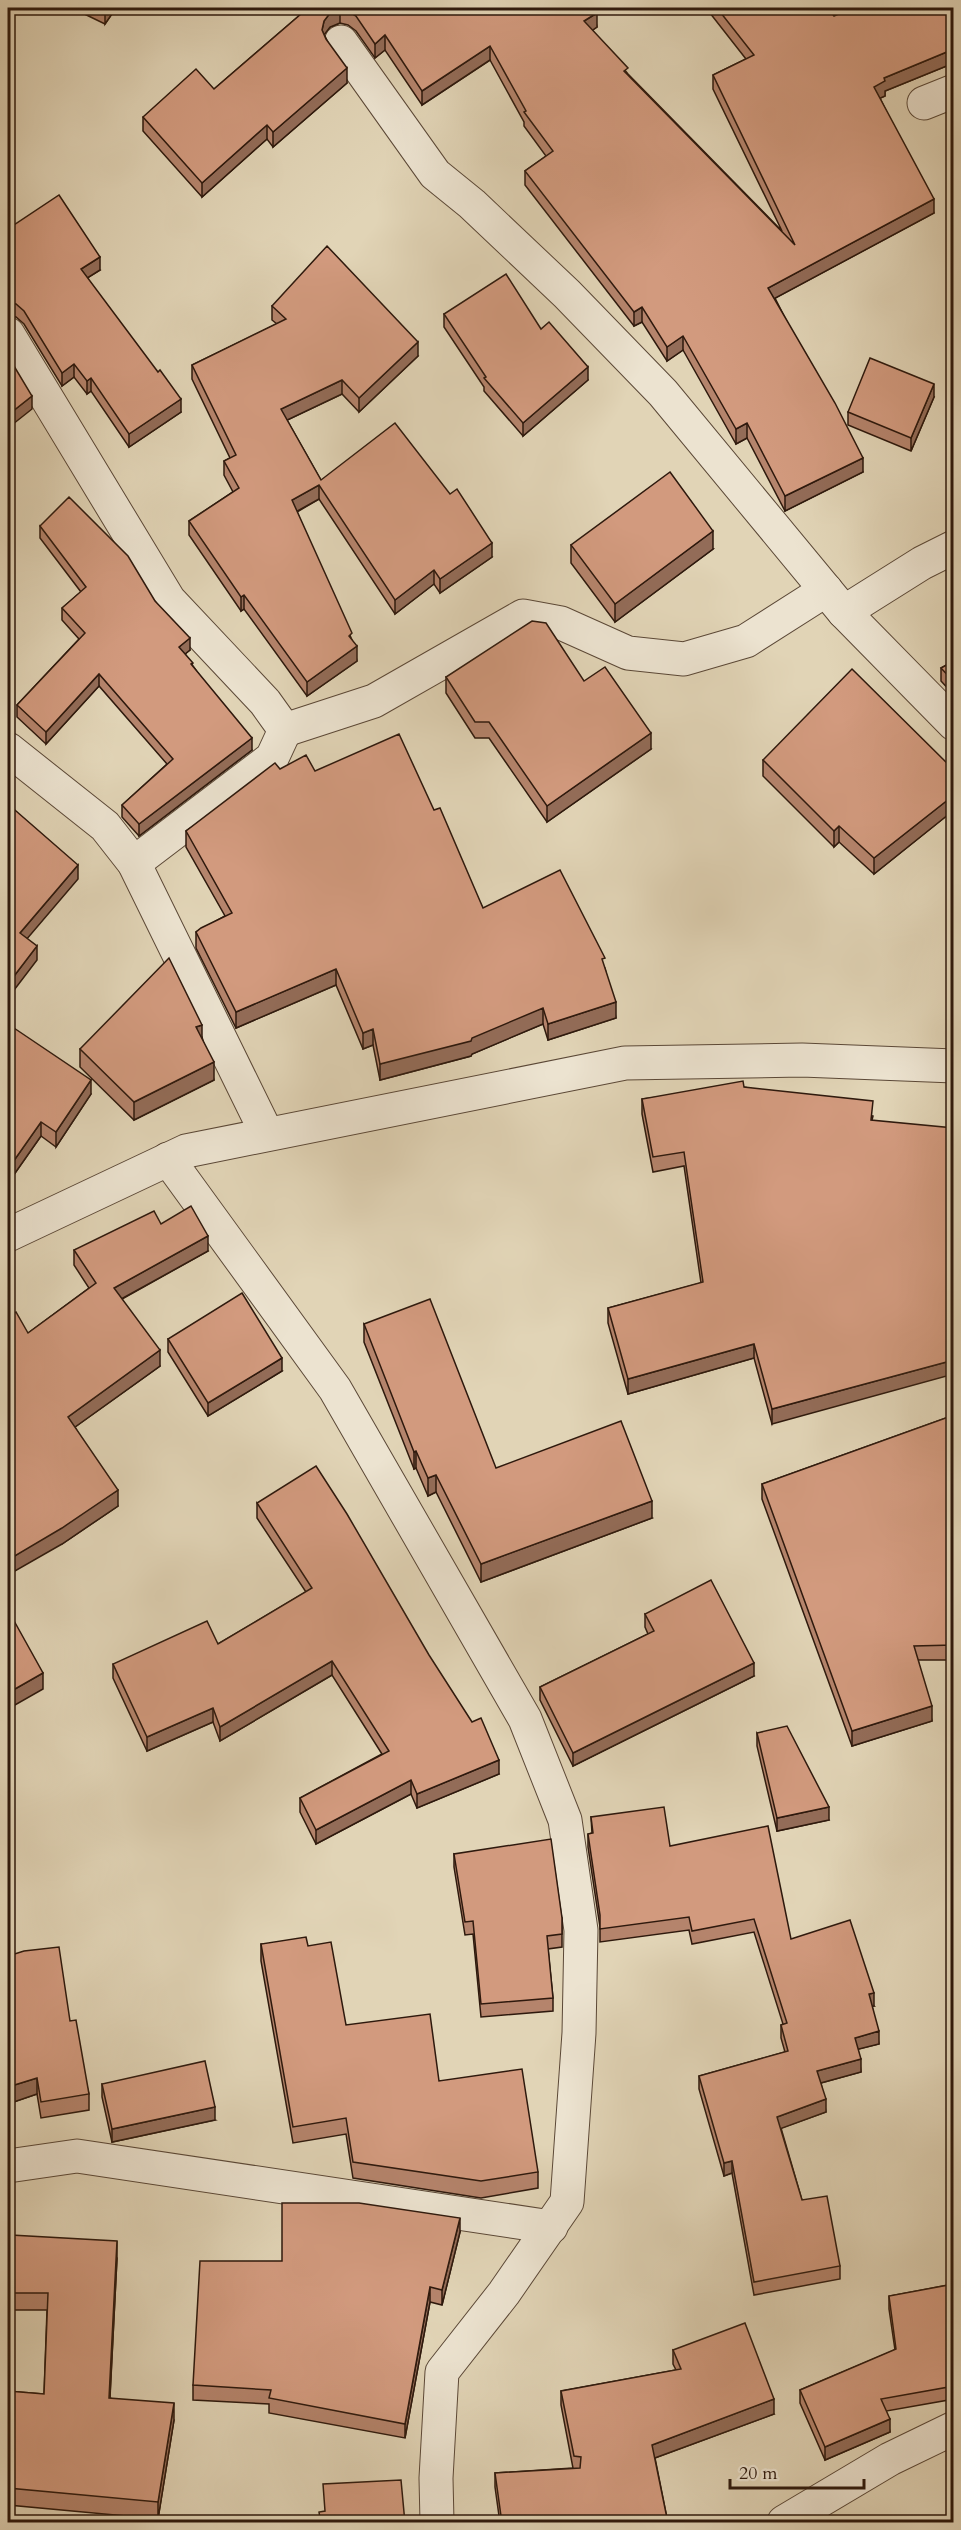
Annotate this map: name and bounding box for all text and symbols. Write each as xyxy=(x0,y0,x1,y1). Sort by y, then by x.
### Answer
scale bar xyxy=(730,2452,864,2490)
text: 20 m xyxy=(739,2461,778,2486)

